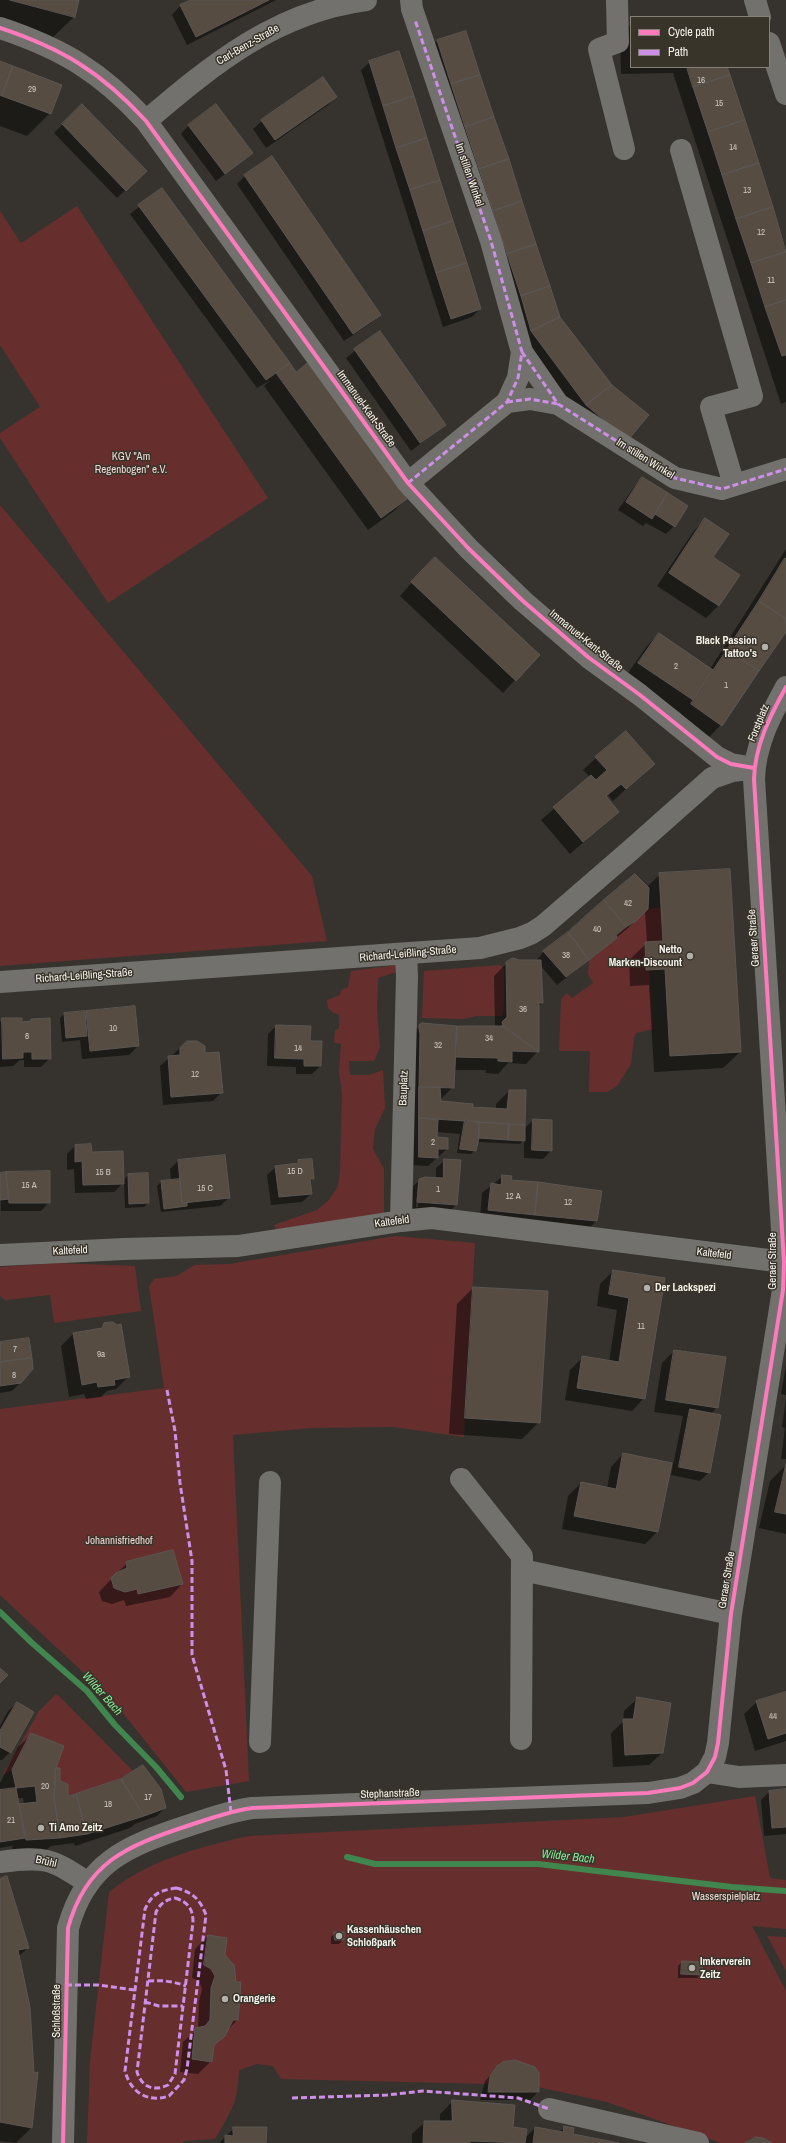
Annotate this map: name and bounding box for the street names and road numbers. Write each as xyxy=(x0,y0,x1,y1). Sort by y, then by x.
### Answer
street label: Carl-Benz-Straße xyxy=(214,22,282,68)
street label: Im stillen Winkel xyxy=(452,142,486,208)
street label: Immanuel-Kant-Straße xyxy=(334,368,398,450)
street label: Im stillen Winkel xyxy=(613,436,677,482)
street label: Immanuel-Kant-Straße xyxy=(546,607,626,675)
street label: Forstplatz xyxy=(746,702,772,744)
street label: Geraer Straße xyxy=(745,909,763,967)
street label: Richard-Leißling-Straße xyxy=(359,943,457,965)
street label: Richard-Leißling-Straße xyxy=(35,966,133,986)
street label: Bauplatz xyxy=(397,1070,411,1106)
street label: Kaltefeld xyxy=(374,1213,410,1231)
street label: Geraer Straße xyxy=(766,1232,780,1290)
street label: Kaltefeld xyxy=(52,1243,88,1259)
street label: Kaltefeld xyxy=(696,1245,732,1263)
street label: Geraer Straße xyxy=(716,1550,738,1610)
street label: Stephanstraße xyxy=(360,1786,420,1802)
street label: Brühl xyxy=(34,1853,58,1871)
street label: Schloßstraße xyxy=(50,1984,64,2038)

